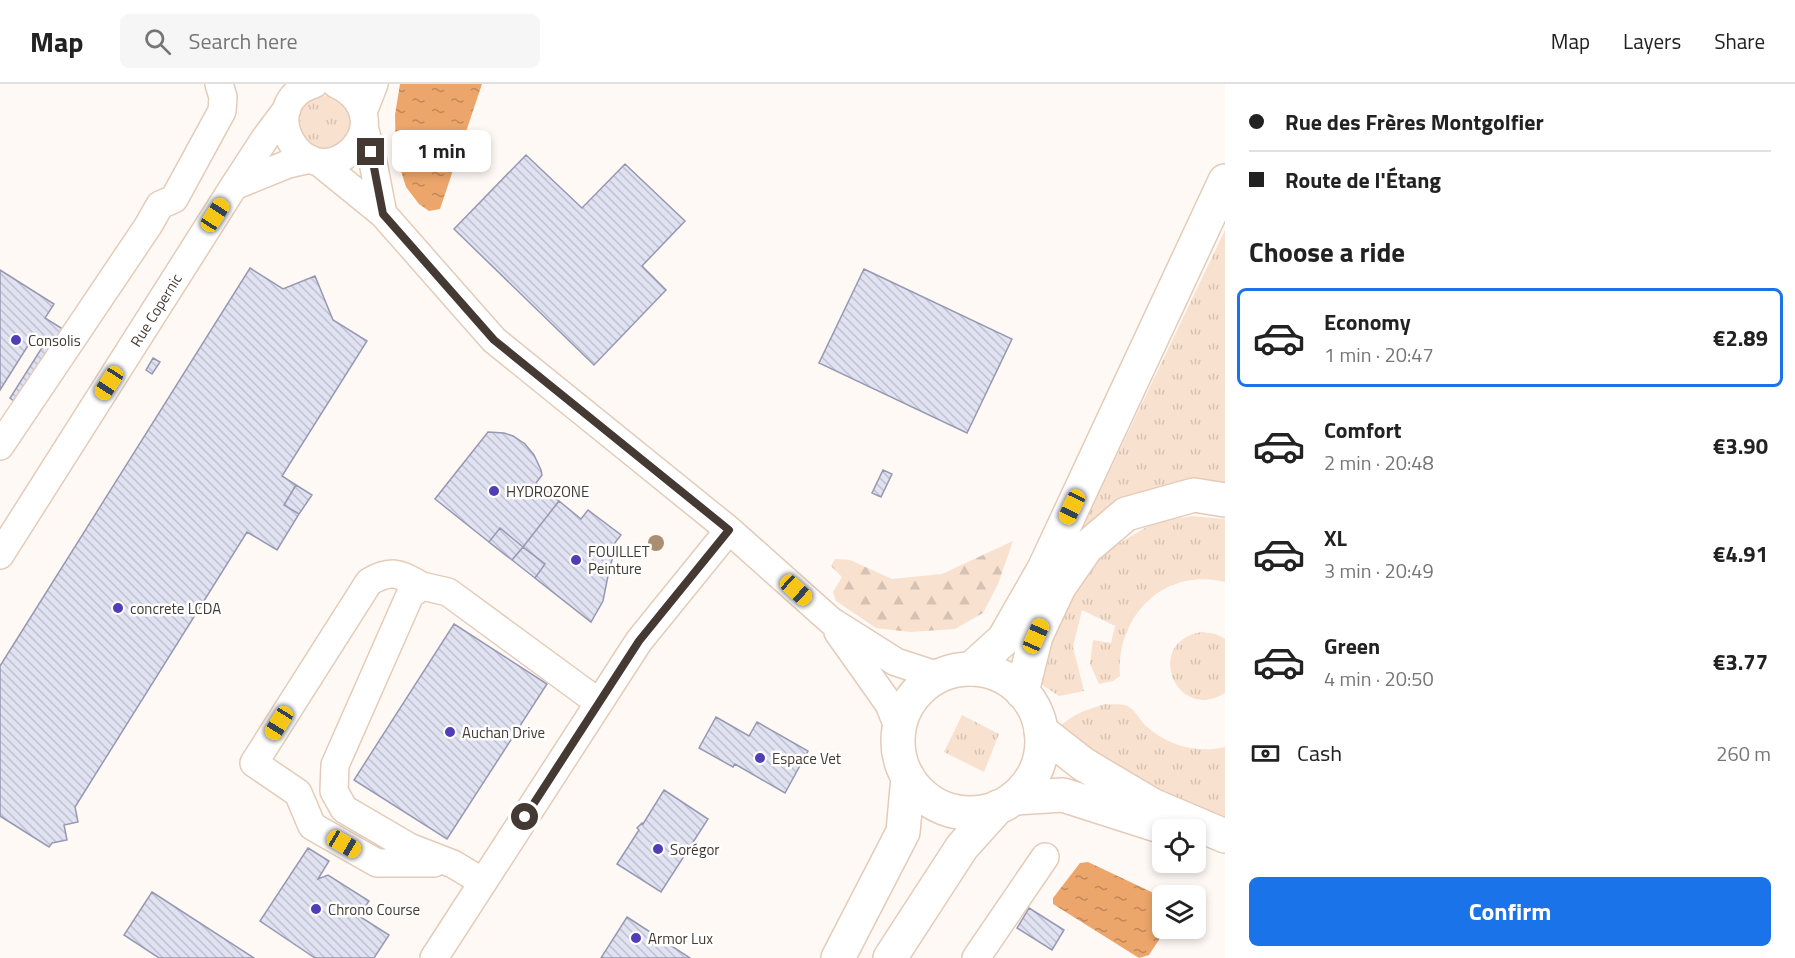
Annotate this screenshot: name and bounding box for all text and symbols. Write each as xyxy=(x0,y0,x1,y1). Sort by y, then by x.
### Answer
search box xyxy=(120,14,540,68)
text: Map xyxy=(30,20,84,63)
text: Search here xyxy=(189,24,298,58)
icon: search xyxy=(141,25,174,58)
text: Map xyxy=(1551,25,1590,57)
text: Layers xyxy=(1623,25,1681,57)
text: Share xyxy=(1714,25,1765,57)
text: Rue des Frères Montgolfier xyxy=(1285,105,1544,139)
callout: 1 min xyxy=(392,131,491,173)
text: 1 min xyxy=(417,135,466,166)
route end xyxy=(357,138,384,165)
text: Route de l'Étang xyxy=(1285,163,1441,197)
car xyxy=(198,195,232,235)
text: Choose a ride xyxy=(1249,231,1405,272)
street label: Rue Copernic xyxy=(124,269,188,351)
text: Economy xyxy=(1324,305,1411,339)
icon: car xyxy=(1252,311,1306,365)
text: €2.89 xyxy=(1713,321,1768,355)
place label: Consolis xyxy=(28,329,81,352)
marker: Consolis xyxy=(9,333,23,347)
text: 1 min · 20:47 xyxy=(1324,339,1434,370)
car xyxy=(92,363,126,403)
text: Comfort xyxy=(1324,413,1402,447)
icon: car xyxy=(1252,419,1306,473)
text: €3.90 xyxy=(1713,429,1768,463)
text: 2 min · 20:48 xyxy=(1324,447,1434,478)
place label: HYDROZONE xyxy=(506,480,589,503)
marker: HYDROZONE xyxy=(487,484,501,498)
car xyxy=(1056,487,1088,527)
text: XL xyxy=(1324,521,1347,555)
icon: car xyxy=(1252,527,1306,581)
text: €4.91 xyxy=(1713,537,1768,571)
place label: FOUILLET Peinture xyxy=(588,540,650,580)
marker: FOUILLET Peinture xyxy=(569,553,583,567)
text: 3 min · 20:49 xyxy=(1324,555,1434,586)
car xyxy=(777,571,815,609)
place label: concrete LCDA xyxy=(130,597,221,620)
marker: concrete LCDA xyxy=(111,601,125,615)
car xyxy=(1020,616,1052,656)
text: Green xyxy=(1324,629,1380,663)
icon: car xyxy=(1252,635,1306,689)
text: €3.77 xyxy=(1713,645,1768,679)
text: 4 min · 20:50 xyxy=(1324,663,1434,694)
car xyxy=(262,703,296,743)
place label: Auchan Drive xyxy=(462,721,545,744)
marker: Auchan Drive xyxy=(443,725,457,739)
text: Cash xyxy=(1297,736,1342,770)
icon: cash xyxy=(1249,737,1282,770)
text: 260 m xyxy=(1716,738,1771,769)
place label: Espace Vet xyxy=(772,747,842,770)
marker: Espace Vet xyxy=(753,751,767,765)
route start xyxy=(511,803,538,830)
map controls xyxy=(1152,819,1206,939)
button: locate xyxy=(1152,819,1206,873)
car xyxy=(324,827,364,861)
place label: Sorégor xyxy=(670,838,720,861)
marker: Sorégor xyxy=(651,842,665,856)
button: Confirm xyxy=(1249,877,1771,946)
button: layers xyxy=(1152,885,1206,939)
place label: Chrono Course xyxy=(328,898,420,921)
marker: Chrono Course xyxy=(309,902,323,916)
place label: Armor Lux xyxy=(648,927,713,950)
marker: Armor Lux xyxy=(629,931,643,945)

